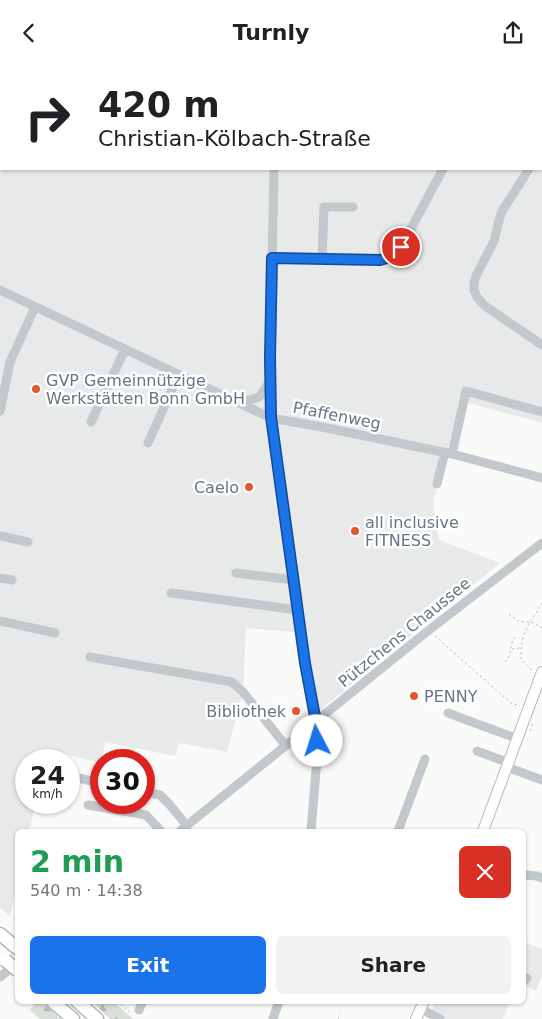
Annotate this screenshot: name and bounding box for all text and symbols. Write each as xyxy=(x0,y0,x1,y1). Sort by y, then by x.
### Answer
icon: back xyxy=(15,19,43,47)
icon: share xyxy=(499,19,527,47)
text: Turnly xyxy=(233,20,309,45)
icon: right xyxy=(15,85,80,150)
text: 420 m xyxy=(98,85,220,125)
text: Christian-Kölbach-Straße xyxy=(98,126,371,151)
pin xyxy=(380,226,422,268)
icon: arrive xyxy=(387,233,415,261)
place label: GVP Gemeinnützige Werkstätten Bonn GmbH xyxy=(46,371,245,408)
marker: GVP Gemeinnützige Werkstätten Bonn GmbH xyxy=(30,383,42,395)
street label: Pfaffenweg xyxy=(291,398,382,433)
place label: Caelo xyxy=(194,478,239,497)
marker: Caelo xyxy=(243,481,255,493)
place label: all inclusive FITNESS xyxy=(365,513,459,550)
marker: all inclusive FITNESS xyxy=(349,525,361,537)
street label: Pützchens Chaussee xyxy=(335,573,474,691)
place label: PENNY xyxy=(424,687,478,706)
marker: PENNY xyxy=(408,690,420,702)
place label: Bibliothek xyxy=(206,702,287,721)
marker: Bibliothek xyxy=(290,705,302,717)
position arrow xyxy=(290,714,342,766)
speed limit sign: 30 xyxy=(90,749,155,814)
text: 24 xyxy=(30,761,65,790)
text: km/h xyxy=(32,787,63,801)
text: 2 min xyxy=(30,844,124,879)
button: close xyxy=(459,846,511,898)
text: 540 m · 14:38 xyxy=(30,881,143,900)
button: Exit xyxy=(30,936,266,994)
button: Share xyxy=(276,936,511,994)

